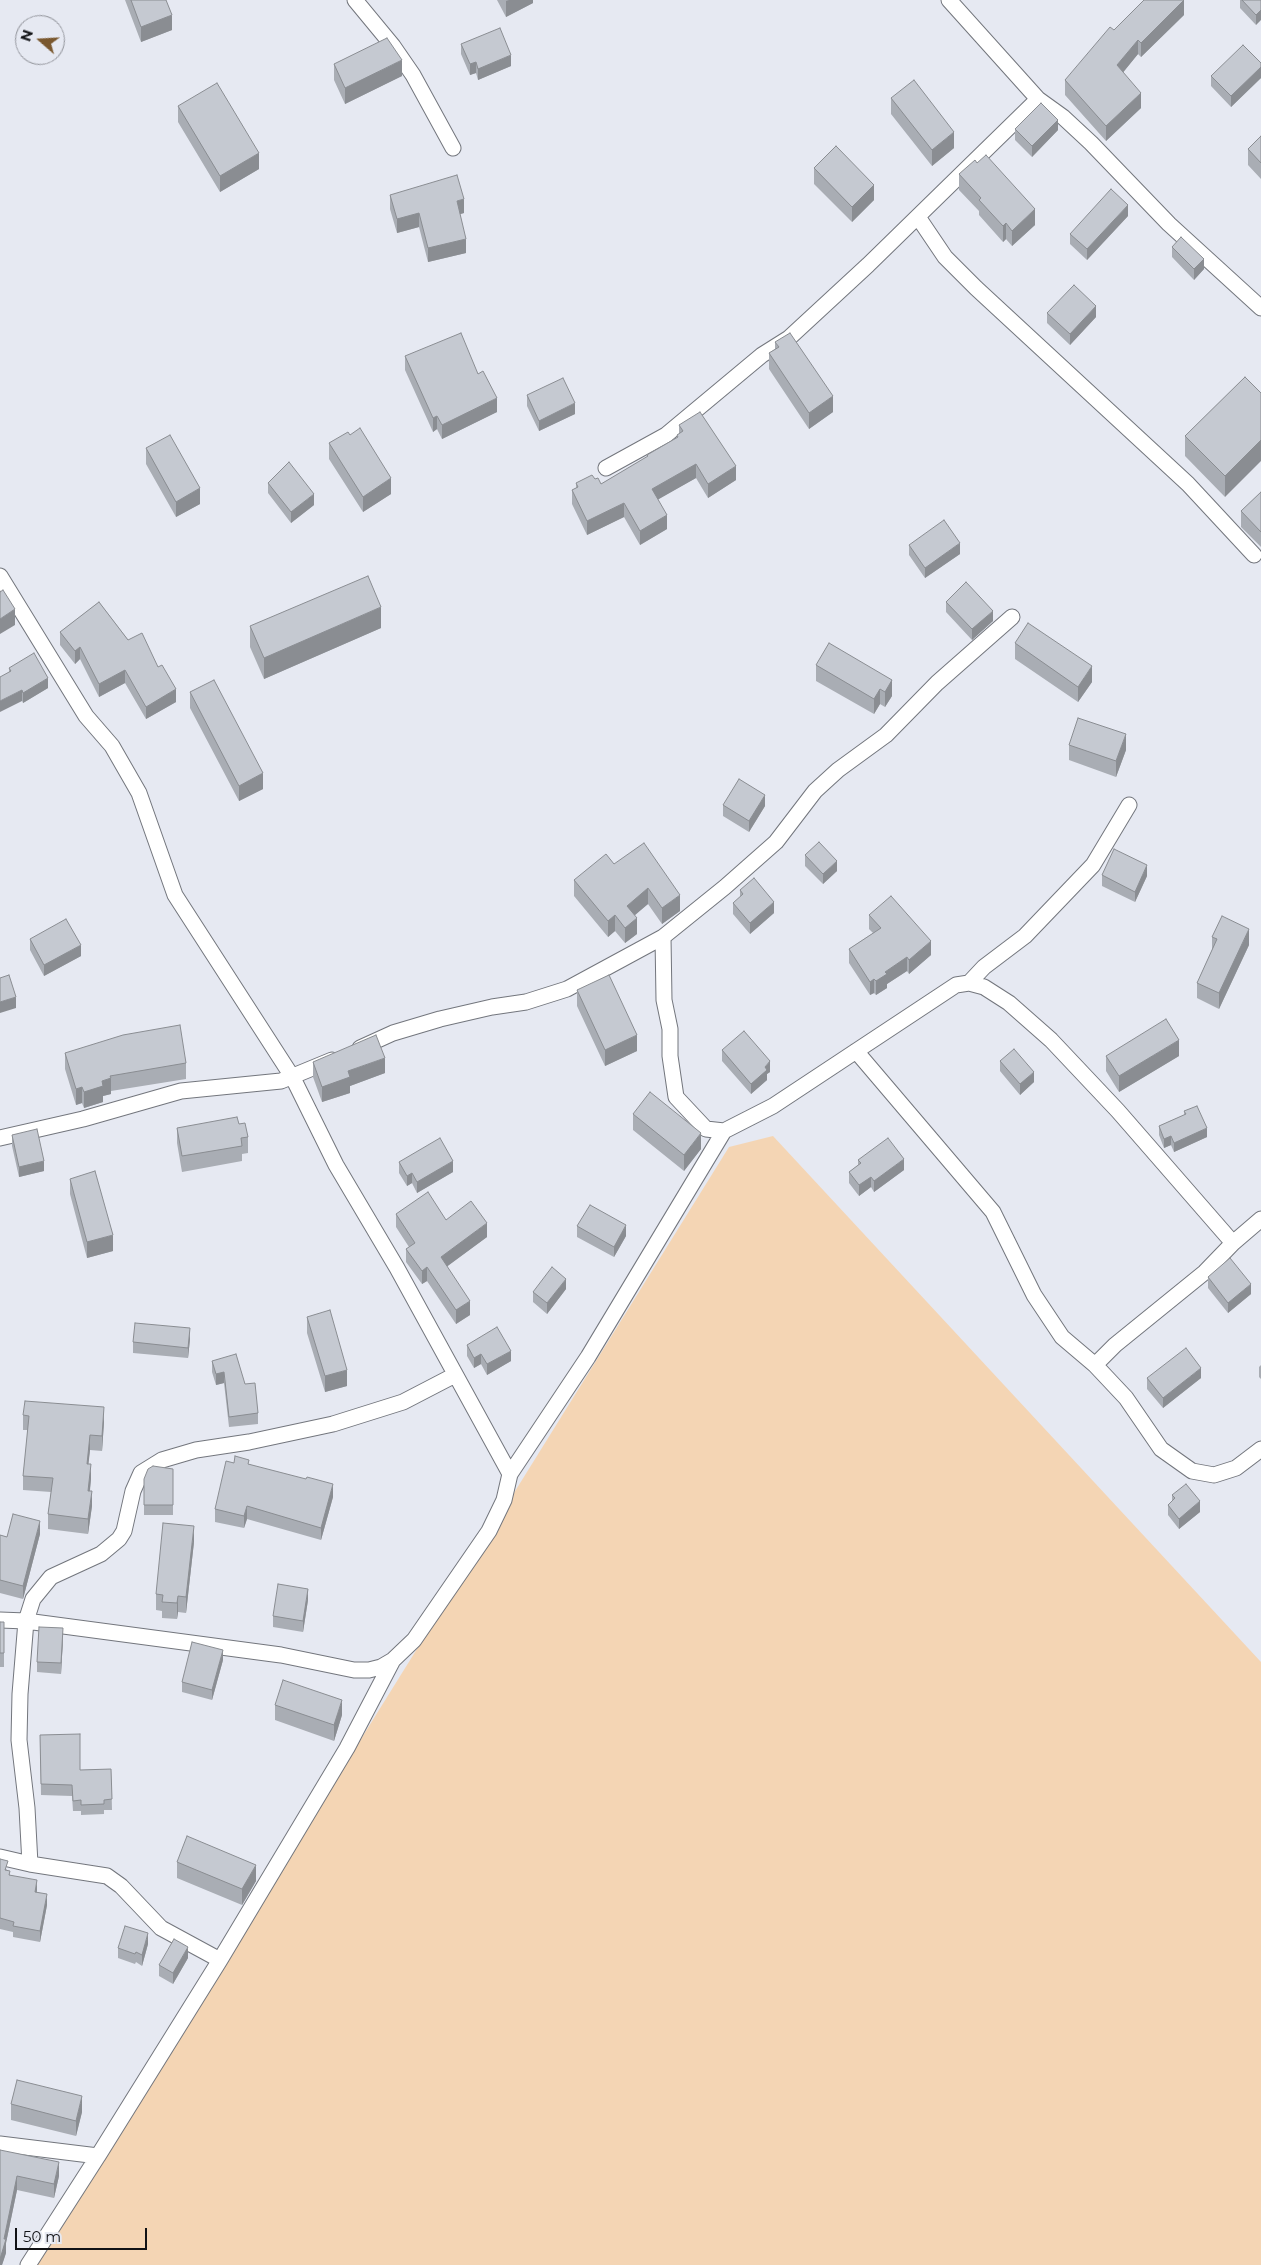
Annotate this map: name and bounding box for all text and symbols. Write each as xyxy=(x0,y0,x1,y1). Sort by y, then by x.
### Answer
north arrow xyxy=(15,15,65,65)
text: N xyxy=(16,27,37,44)
scale bar xyxy=(18,2218,150,2250)
text: 50 m xyxy=(23,2227,61,2246)

